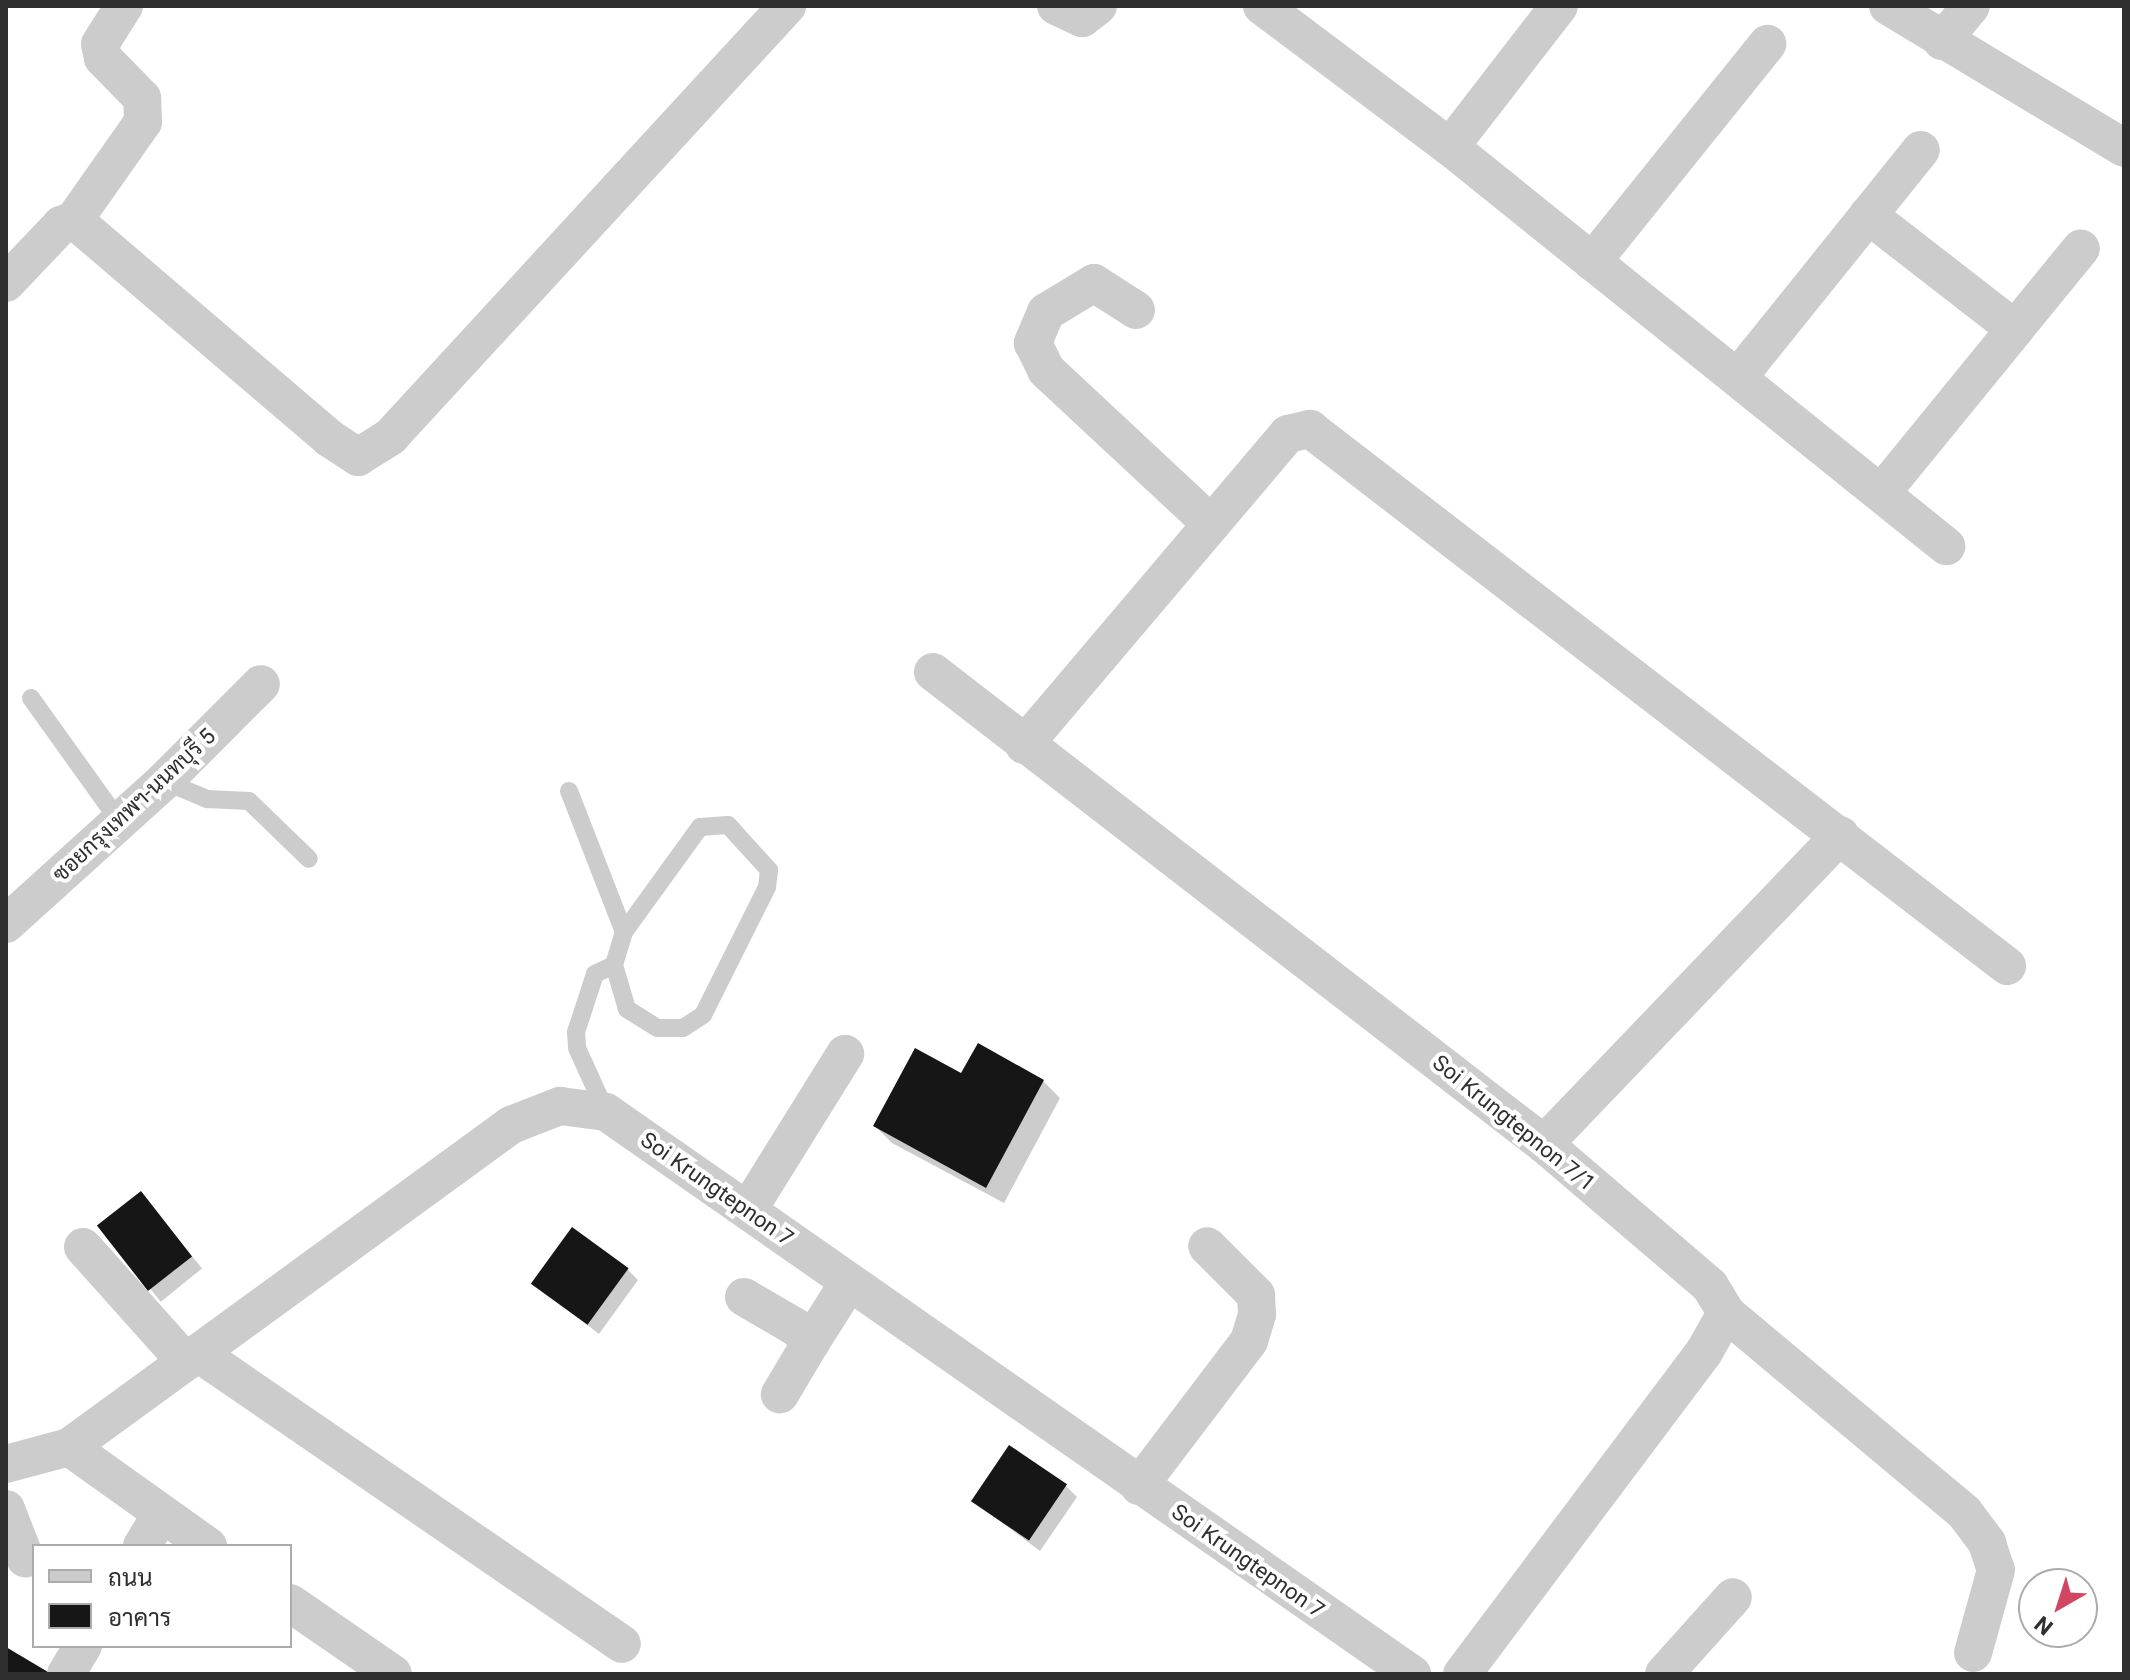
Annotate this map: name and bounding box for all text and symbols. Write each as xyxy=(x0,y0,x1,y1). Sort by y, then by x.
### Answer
street label: ซอยกรุงเทพฯ-นนทบุรี 5 xyxy=(47,723,221,887)
street label: Soi Krungtepnon 7/1 xyxy=(1427,1049,1601,1197)
street label: Soi Krungtepnon 7 xyxy=(636,1127,798,1251)
street label: Soi Krungtepnon 7 xyxy=(1167,1499,1329,1623)
legend xyxy=(32,1544,292,1648)
text: ถนน xyxy=(108,1564,153,1592)
north arrow xyxy=(2018,1568,2098,1648)
text: อาคาร xyxy=(108,1604,171,1632)
text: N xyxy=(2030,1611,2058,1640)

